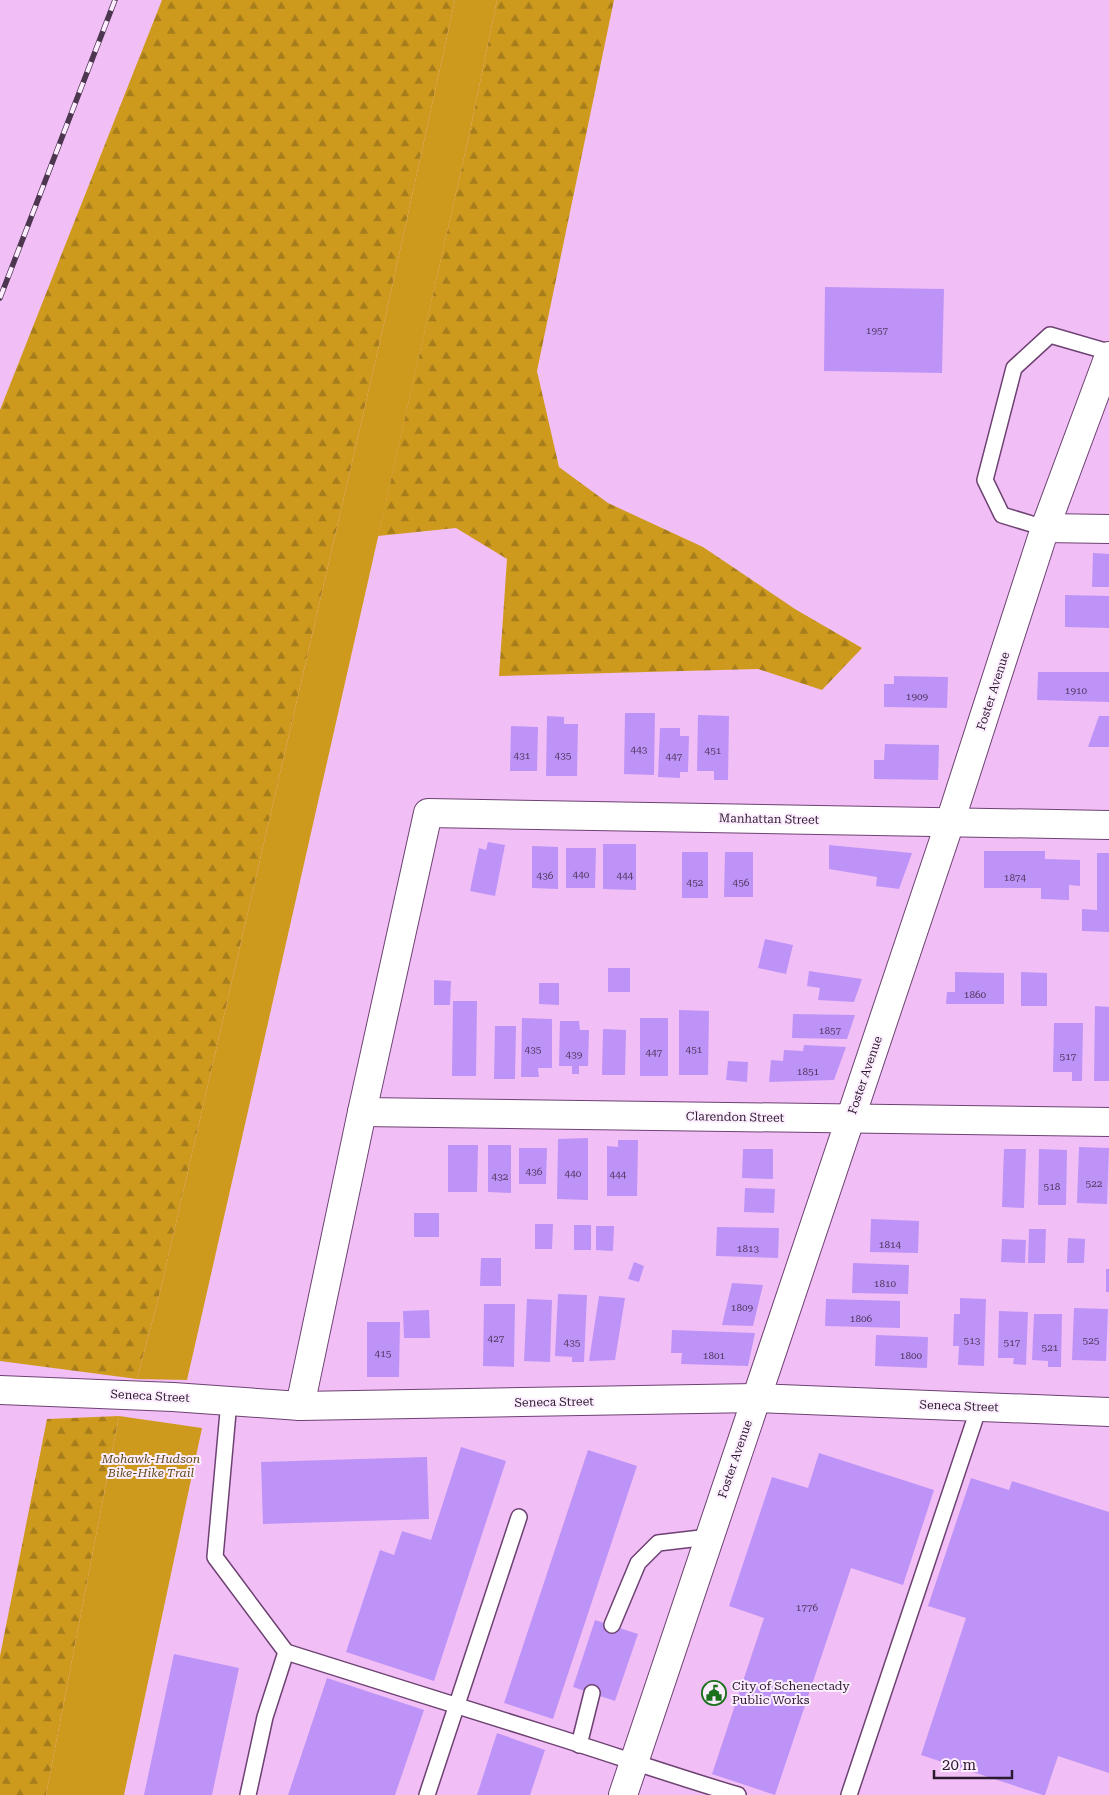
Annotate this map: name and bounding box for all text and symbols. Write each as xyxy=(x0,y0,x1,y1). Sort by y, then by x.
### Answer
house number: 1957 xyxy=(866,325,889,336)
street label: Foster Avenue xyxy=(974,650,1012,732)
house number: 1910 xyxy=(1065,685,1088,696)
house number: 1909 xyxy=(906,691,929,702)
house number: 443 xyxy=(631,744,648,755)
house number: 451 xyxy=(705,745,722,756)
house number: 431 xyxy=(514,750,531,761)
house number: 435 xyxy=(555,750,572,761)
house number: 447 xyxy=(666,751,683,762)
street label: Manhattan Street xyxy=(719,811,820,827)
house number: 440 xyxy=(573,869,590,880)
house number: 436 xyxy=(537,870,554,881)
house number: 444 xyxy=(617,870,634,881)
house number: 1874 xyxy=(1004,872,1027,883)
house number: 452 xyxy=(687,877,704,888)
house number: 456 xyxy=(733,877,750,888)
house number: 1860 xyxy=(964,989,987,1000)
house number: 1857 xyxy=(819,1025,842,1036)
street label: Foster Avenue xyxy=(845,1034,885,1116)
house number: 435 xyxy=(525,1044,542,1055)
house number: 451 xyxy=(686,1044,703,1055)
house number: 447 xyxy=(646,1047,663,1058)
house number: 439 xyxy=(566,1049,583,1060)
house number: 517 xyxy=(1060,1051,1077,1062)
house number: 1851 xyxy=(797,1066,820,1077)
street label: Clarendon Street xyxy=(686,1109,785,1125)
house number: 436 xyxy=(526,1166,543,1177)
house number: 440 xyxy=(565,1168,582,1179)
house number: 444 xyxy=(610,1169,627,1180)
house number: 432 xyxy=(492,1171,509,1182)
house number: 522 xyxy=(1086,1178,1103,1189)
house number: 518 xyxy=(1044,1181,1061,1192)
house number: 1814 xyxy=(879,1239,902,1250)
house number: 1813 xyxy=(737,1243,760,1254)
house number: 1810 xyxy=(874,1278,897,1289)
house number: 1809 xyxy=(731,1302,754,1313)
house number: 1806 xyxy=(850,1313,873,1324)
house number: 427 xyxy=(488,1333,505,1344)
house number: 513 xyxy=(964,1335,981,1346)
house number: 525 xyxy=(1083,1335,1100,1346)
house number: 435 xyxy=(564,1337,581,1348)
house number: 517 xyxy=(1004,1337,1021,1348)
house number: 521 xyxy=(1042,1342,1059,1353)
house number: 415 xyxy=(375,1348,392,1359)
house number: 1801 xyxy=(703,1350,726,1361)
house number: 1800 xyxy=(900,1350,923,1361)
street label: Seneca Street xyxy=(110,1387,190,1405)
street label: Seneca Street xyxy=(514,1394,594,1410)
street label: Seneca Street xyxy=(919,1398,999,1414)
street label: Foster Avenue xyxy=(715,1418,755,1500)
park label: Mohawk-Hudson Bike-Hike Trail xyxy=(101,1452,200,1480)
house number: 1776 xyxy=(796,1602,819,1613)
place label: City of Schenectady Public Works xyxy=(732,1679,850,1707)
public building icon: City of Schenectady Public Works xyxy=(701,1680,727,1706)
scale bar xyxy=(934,1748,1012,1780)
text: 20 m xyxy=(942,1756,977,1774)

